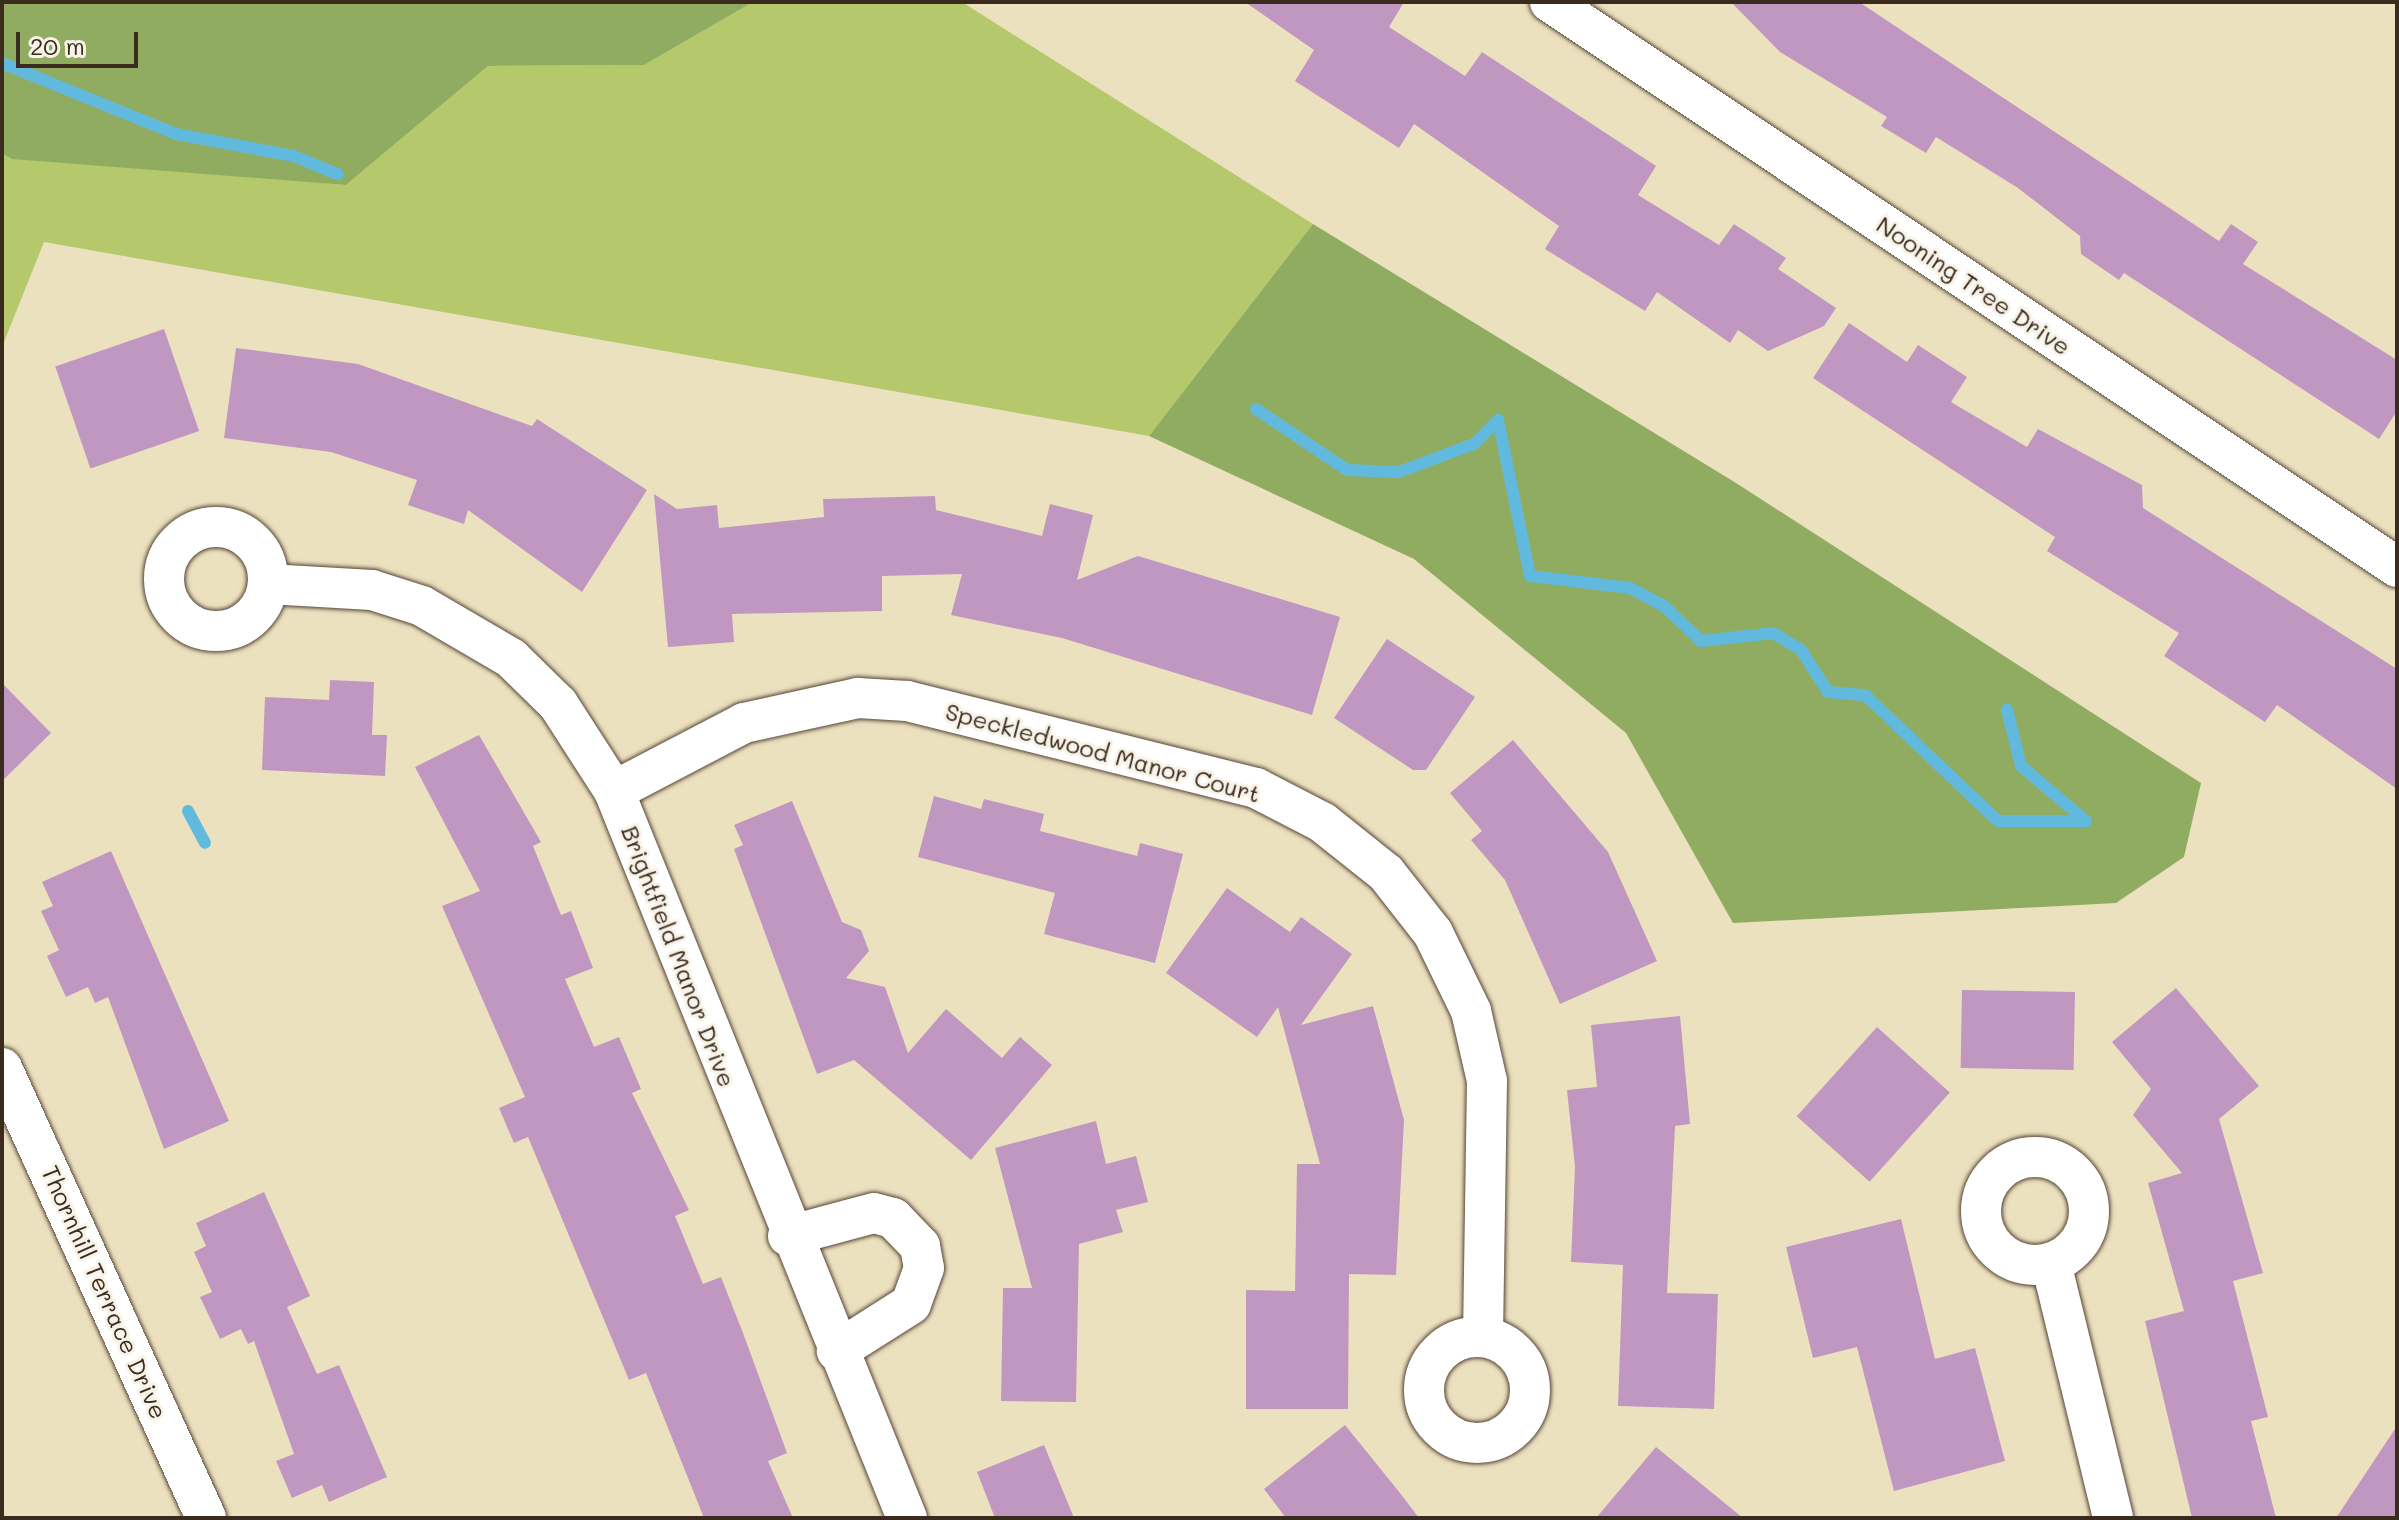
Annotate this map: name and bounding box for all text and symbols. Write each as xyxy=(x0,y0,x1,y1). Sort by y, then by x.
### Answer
scale bar xyxy=(20,16,142,66)
text: 20 m xyxy=(30,30,85,61)
street label: Nooning Tree Drive xyxy=(1871,209,2077,361)
street label: Speckledwood Manor Court xyxy=(943,696,1263,808)
street label: Brightfield Manor Drive xyxy=(616,821,742,1091)
street label: Thornhill Terrace Drive xyxy=(36,1161,174,1423)

